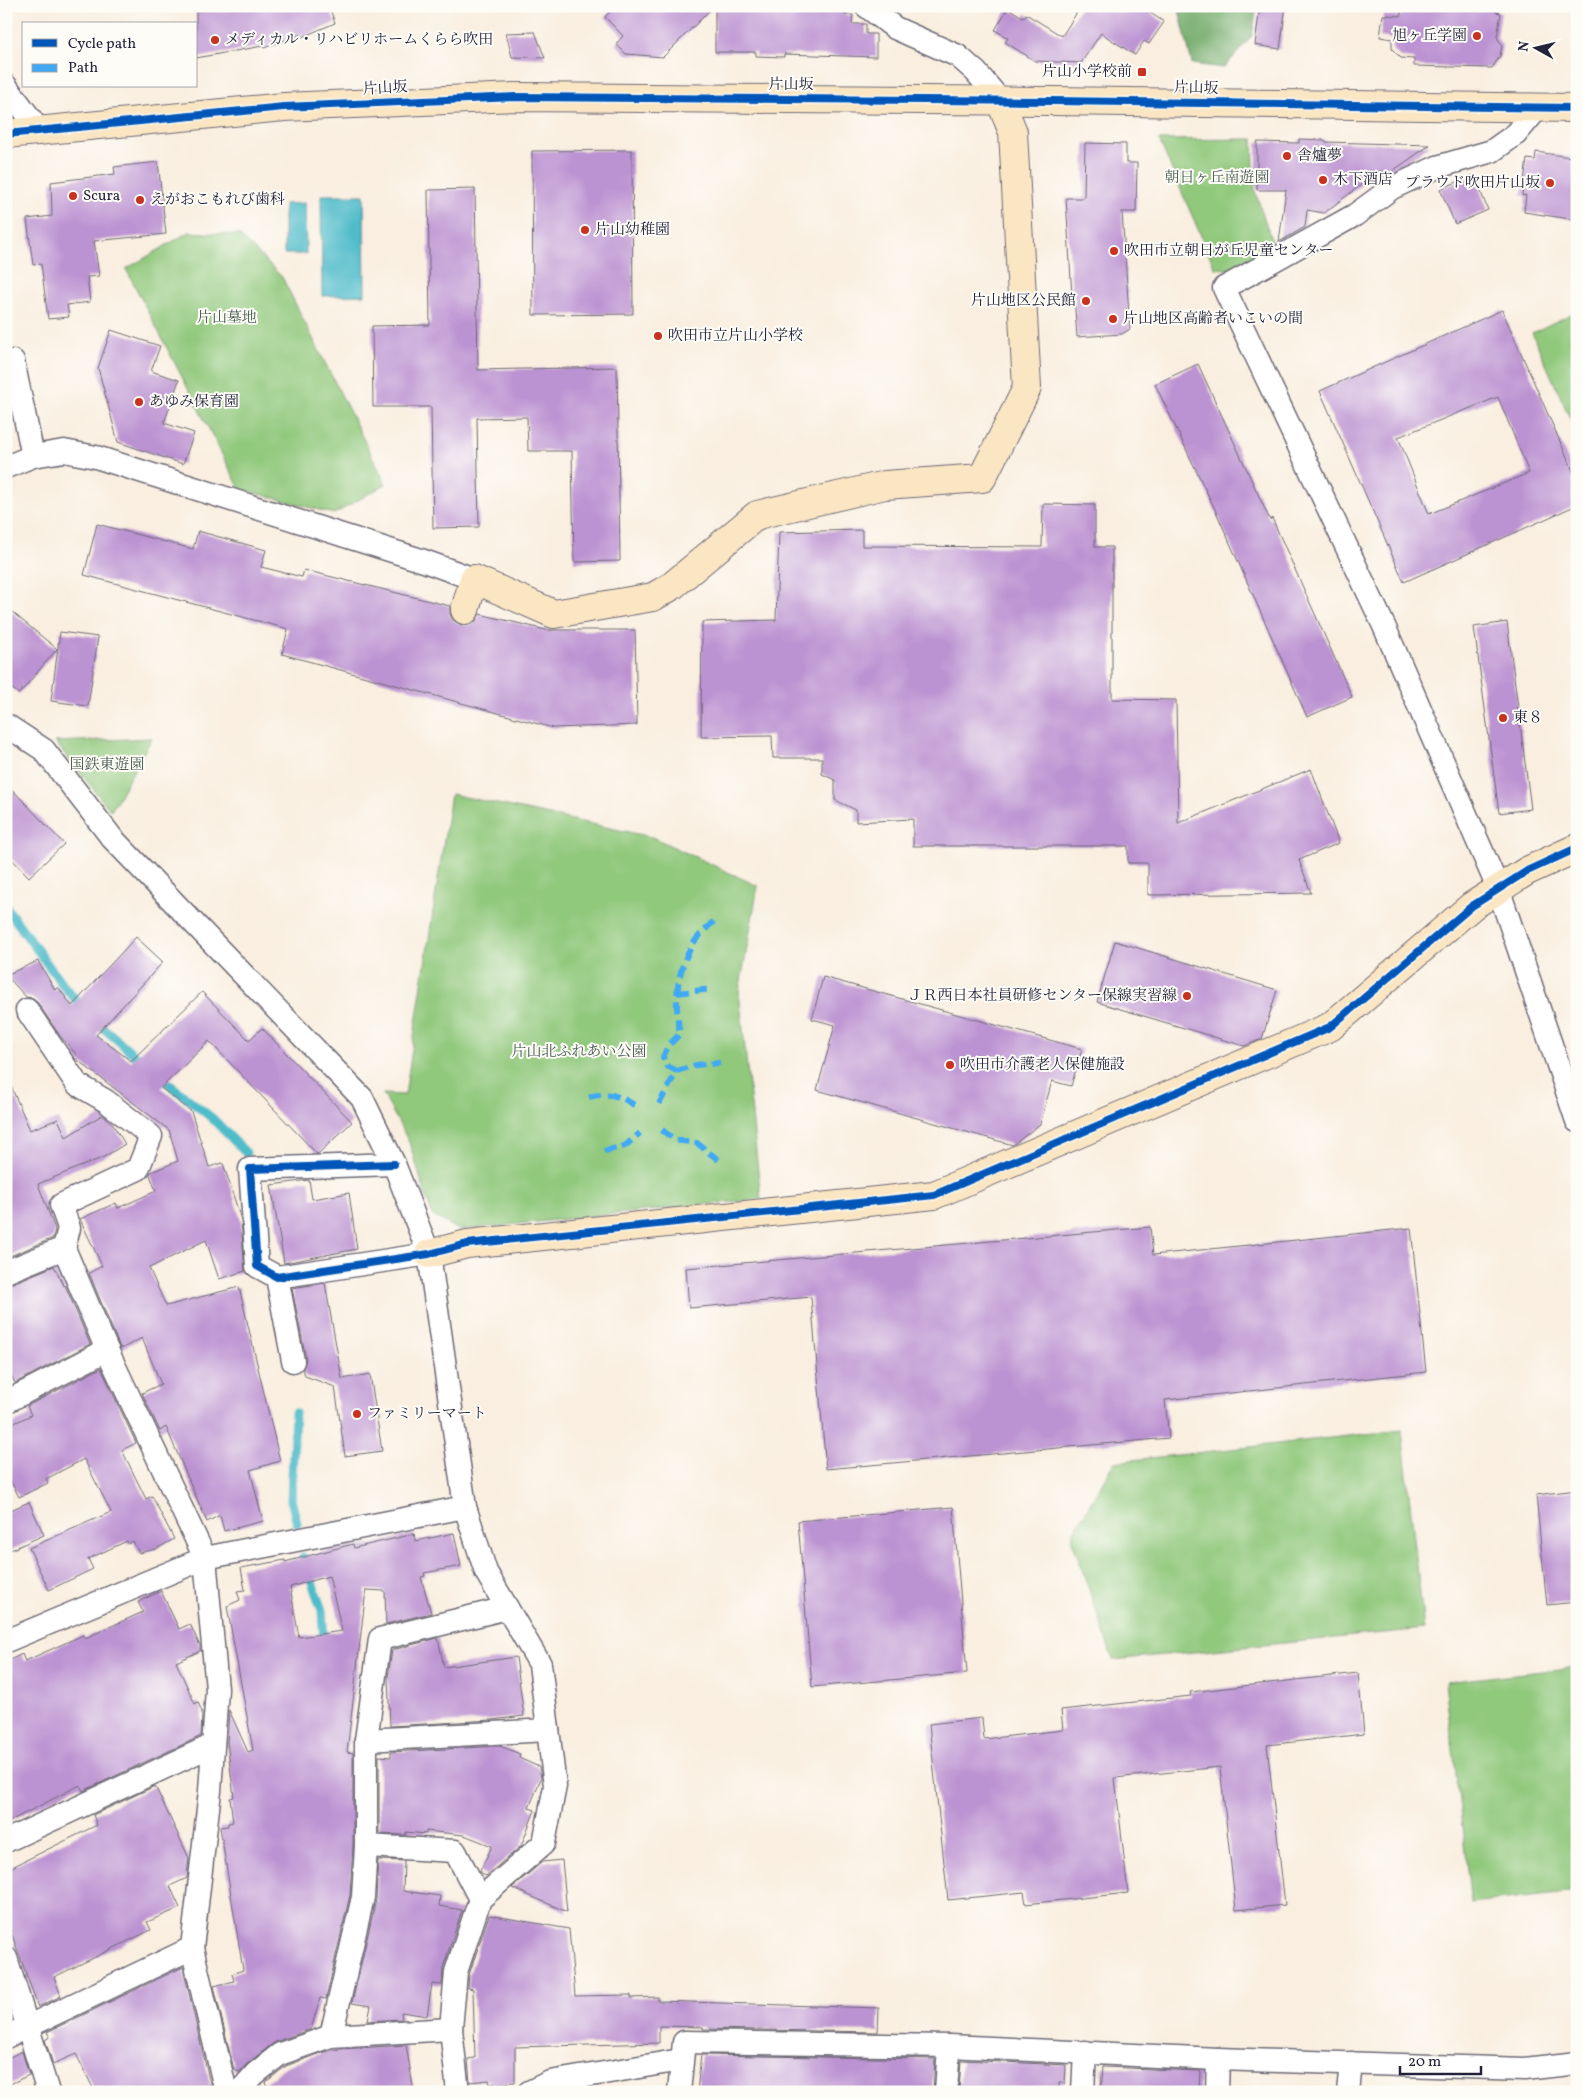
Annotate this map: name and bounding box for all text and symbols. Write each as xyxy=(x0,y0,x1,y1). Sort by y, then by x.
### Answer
legend xyxy=(22,22,198,88)
north arrow xyxy=(1510,22,1560,72)
place label: 旭ヶ丘学園 xyxy=(1392,26,1467,47)
place label: メディカル・リハビリホームくらら吹田 xyxy=(225,30,493,51)
marker: 旭ヶ丘学園 xyxy=(1471,30,1483,42)
text: Cycle path xyxy=(68,34,136,55)
marker: メディカル・リハビリホームくらら吹田 xyxy=(209,34,221,46)
text: N xyxy=(1514,40,1535,53)
text: Path xyxy=(68,58,98,79)
place label: 片山小学校前 xyxy=(1042,62,1132,83)
marker: 片山小学校前 xyxy=(1136,66,1148,78)
street label: 片山坂 xyxy=(768,75,814,96)
street label: 片山坂 xyxy=(362,77,408,101)
street label: 片山坂 xyxy=(1173,78,1219,100)
place label: 舎爐夢 xyxy=(1297,146,1342,167)
marker: 舎爐夢 xyxy=(1281,150,1293,162)
park label: 朝日ヶ丘南遊園 xyxy=(1164,168,1270,189)
place label: 木下酒店 xyxy=(1333,170,1393,191)
place label: プラウド吹田片山坂 xyxy=(1405,173,1540,194)
marker: 木下酒店 xyxy=(1317,174,1329,186)
marker: プラウド吹田片山坂 xyxy=(1544,177,1556,189)
place label: Scura xyxy=(83,186,120,207)
marker: Scura xyxy=(67,190,79,202)
place label: えがおこもれび歯科 xyxy=(150,190,285,211)
marker: えがおこもれび歯科 xyxy=(134,194,146,206)
place label: 片山幼稚園 xyxy=(595,220,670,241)
marker: 片山幼稚園 xyxy=(579,224,591,236)
place label: 吹田市立朝日が丘児童センター xyxy=(1124,241,1333,262)
marker: 吹田市立朝日が丘児童センター xyxy=(1108,245,1120,257)
place label: 片山地区公民館 xyxy=(971,291,1076,312)
marker: 片山地区公民館 xyxy=(1080,295,1092,307)
park label: 片山墓地 xyxy=(197,308,257,329)
place label: 片山地区高齢者いこいの間 xyxy=(1123,309,1303,330)
marker: 片山地区高齢者いこいの間 xyxy=(1107,313,1119,325)
place label: 吹田市立片山小学校 xyxy=(668,326,803,347)
marker: 吹田市立片山小学校 xyxy=(652,330,664,342)
place label: あゆみ保育園 xyxy=(149,392,239,413)
marker: あゆみ保育園 xyxy=(133,396,145,408)
place label: 東８ xyxy=(1513,708,1543,729)
marker: 東８ xyxy=(1497,712,1509,724)
park label: 国鉄東遊園 xyxy=(69,755,145,776)
place label: ＪＲ西日本社員研修センター保線実習線 xyxy=(908,986,1177,1007)
marker: ＪＲ西日本社員研修センター保線実習線 xyxy=(1181,990,1193,1002)
park label: 片山北ふれあい公園 xyxy=(511,1042,647,1063)
place label: 吹田市介護老人保健施設 xyxy=(960,1055,1125,1076)
marker: 吹田市介護老人保健施設 xyxy=(944,1059,956,1071)
place label: ファミリーマート xyxy=(367,1404,487,1425)
marker: ファミリーマート xyxy=(351,1408,363,1420)
scale bar xyxy=(1400,2043,1482,2075)
text: 20 m xyxy=(1408,2052,1441,2073)

